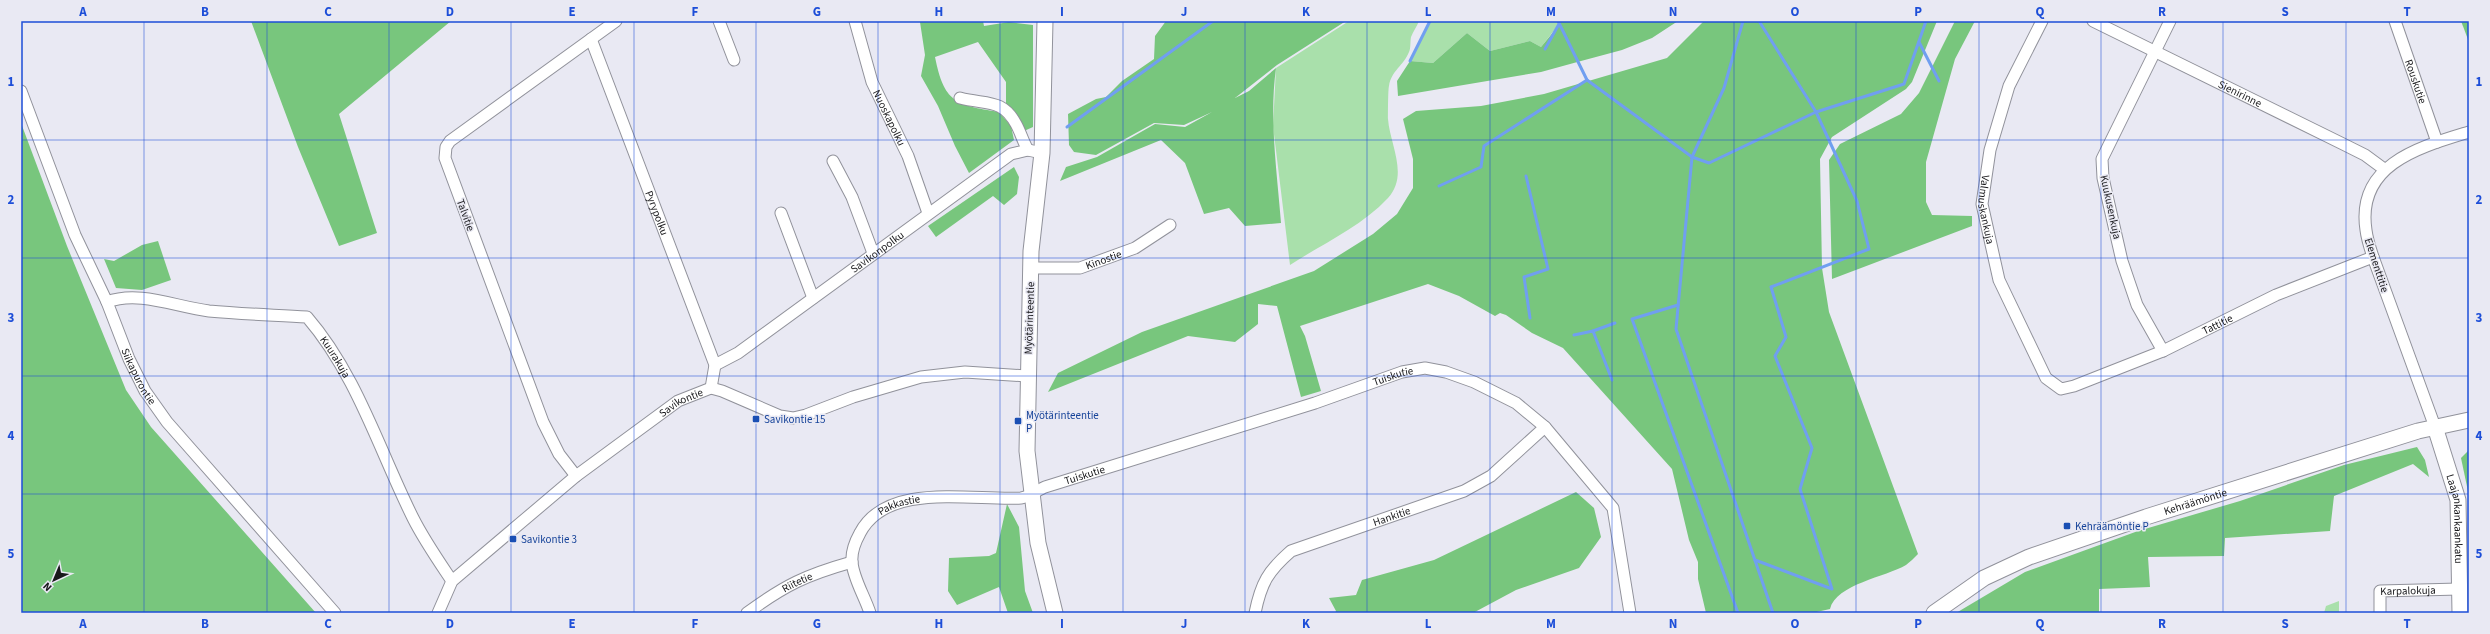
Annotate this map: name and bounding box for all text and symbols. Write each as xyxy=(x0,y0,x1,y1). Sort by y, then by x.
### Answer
text: A xyxy=(78,3,87,21)
text: B xyxy=(201,3,209,21)
text: C xyxy=(324,3,332,21)
text: D xyxy=(446,3,454,21)
text: E xyxy=(568,3,576,21)
text: F xyxy=(692,3,699,21)
text: G xyxy=(813,3,821,21)
text: H xyxy=(935,3,943,21)
text: I xyxy=(1060,3,1064,21)
text: J xyxy=(1181,3,1187,21)
text: K xyxy=(1302,3,1311,21)
text: L xyxy=(1425,3,1432,21)
text: M xyxy=(1546,3,1556,21)
text: N xyxy=(1669,3,1677,21)
text: O xyxy=(1791,3,1800,21)
text: P xyxy=(1914,3,1922,21)
text: Q xyxy=(2036,3,2045,21)
text: R xyxy=(2158,3,2166,21)
text: S xyxy=(2281,3,2289,21)
text: T xyxy=(2403,3,2411,21)
street label: Rouskutie xyxy=(2401,57,2430,106)
text: 1 xyxy=(8,73,15,91)
text: 1 xyxy=(2476,73,2483,91)
street label: Sienirinne xyxy=(2216,77,2265,111)
street label: Nuoskapolku xyxy=(869,87,909,148)
street label: Valmuskankuja xyxy=(1974,174,1998,246)
street label: Kuukusenkuja xyxy=(2096,174,2125,240)
street label: Pyrypolku xyxy=(641,188,672,238)
text: 2 xyxy=(8,191,15,209)
text: 2 xyxy=(2476,191,2483,209)
street label: Talvitie xyxy=(453,197,478,234)
street label: Savikonpolku xyxy=(848,228,907,277)
street label: Elementtitie xyxy=(2361,236,2393,295)
street label: Kinostie xyxy=(1084,246,1124,273)
street label: Myötärinteentie xyxy=(1021,281,1038,355)
text: 3 xyxy=(8,309,15,327)
text: 3 xyxy=(2476,309,2483,327)
street label: Tattitie xyxy=(2200,310,2236,338)
street label: Kuurakuja xyxy=(316,333,354,381)
street label: Siikapurontie xyxy=(118,346,160,408)
street label: Tuiskutie xyxy=(1371,363,1415,390)
street label: Savikontie xyxy=(656,385,706,421)
place label: Myötärinteentie P xyxy=(1026,408,1099,436)
place label: Savikontie 15 xyxy=(764,412,826,427)
marker: Savikontie 15 xyxy=(751,414,761,424)
marker: Myötärinteentie P xyxy=(1013,416,1023,426)
text: 4 xyxy=(8,427,15,445)
text: 4 xyxy=(2476,427,2483,445)
street label: Tuiskutie xyxy=(1062,462,1107,489)
street label: Laajankankaankatu xyxy=(2442,472,2466,564)
street label: Kehräämöntie xyxy=(2162,485,2229,519)
street label: Pakkastie xyxy=(875,491,922,519)
street label: Hankitie xyxy=(1371,503,1413,530)
place label: Kehräämöntie P xyxy=(2075,519,2149,534)
marker: Kehräämöntie P xyxy=(2062,521,2072,531)
place label: Savikontie 3 xyxy=(521,532,577,547)
marker: Savikontie 3 xyxy=(508,534,518,544)
text: 5 xyxy=(8,545,15,563)
text: 5 xyxy=(2476,545,2483,563)
north arrow xyxy=(34,560,74,600)
street label: Riitetie xyxy=(779,568,815,596)
text: N xyxy=(40,579,55,595)
street label: Karpalokuja xyxy=(2380,583,2436,599)
text: A xyxy=(78,615,87,633)
text: B xyxy=(201,615,209,633)
text: C xyxy=(324,615,332,633)
text: D xyxy=(446,615,454,633)
text: E xyxy=(568,615,576,633)
text: F xyxy=(692,615,699,633)
text: G xyxy=(813,615,821,633)
text: H xyxy=(935,615,943,633)
text: I xyxy=(1060,615,1064,633)
text: J xyxy=(1181,615,1187,633)
text: K xyxy=(1302,615,1311,633)
text: L xyxy=(1425,615,1432,633)
text: M xyxy=(1546,615,1556,633)
text: N xyxy=(1669,615,1677,633)
text: O xyxy=(1791,615,1800,633)
text: P xyxy=(1914,615,1922,633)
text: Q xyxy=(2036,615,2045,633)
text: R xyxy=(2158,615,2166,633)
text: S xyxy=(2281,615,2289,633)
text: T xyxy=(2403,615,2411,633)

